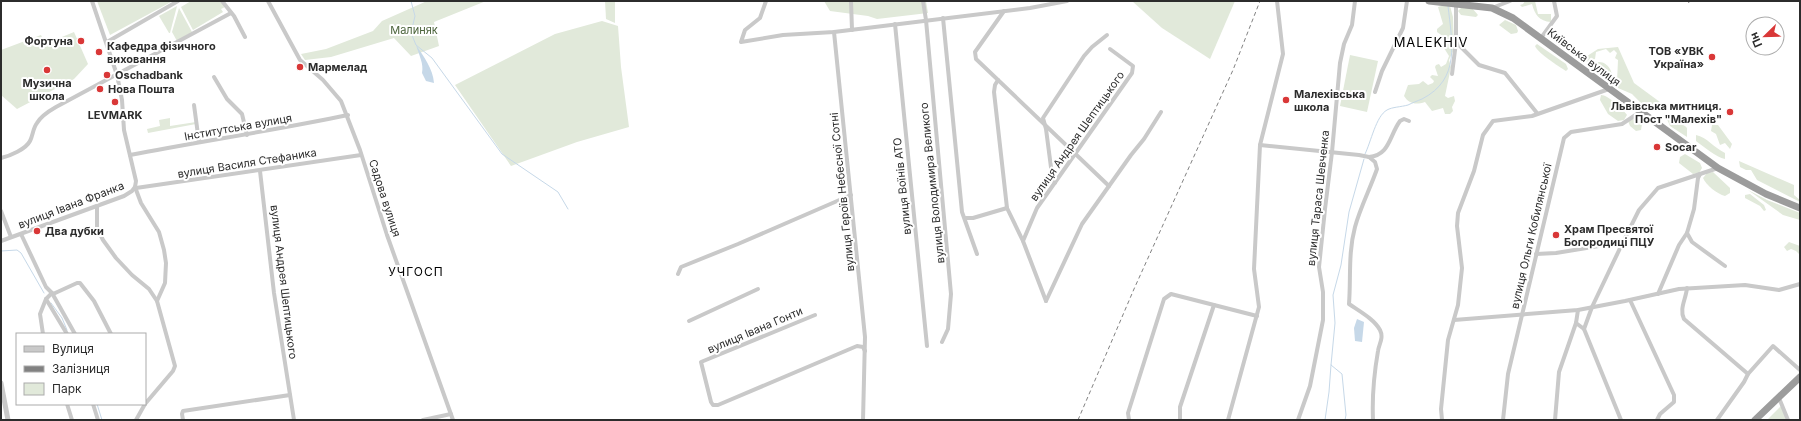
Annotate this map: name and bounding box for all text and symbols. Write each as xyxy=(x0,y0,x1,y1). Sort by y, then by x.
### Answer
north arrow xyxy=(1745,16,1785,56)
park label: Малиняк xyxy=(390,23,438,37)
street label: Київська вулиця xyxy=(1545,25,1623,89)
text: Пн xyxy=(1746,30,1765,50)
place label: Фортуна xyxy=(24,34,73,48)
district label: MALEKHIV xyxy=(1394,34,1468,50)
marker: Фортуна xyxy=(76,36,86,46)
place label: Кафедра фізичного виховання xyxy=(107,39,216,66)
place label: ТОВ «УВК Україна» xyxy=(1649,44,1704,71)
marker: Кафедра фізичного виховання xyxy=(94,47,104,57)
marker: ТОВ «УВК Україна» xyxy=(1707,52,1717,62)
place label: Мармелад xyxy=(308,60,368,74)
marker: Мармелад xyxy=(295,62,305,72)
marker: Музична школа xyxy=(42,65,52,75)
place label: Oschadbank xyxy=(115,68,184,82)
street label: вулиця Андрея Шептицького xyxy=(1027,68,1127,204)
marker: Oschadbank xyxy=(102,70,112,80)
place label: Музична школа xyxy=(22,76,72,103)
place label: Нова Пошта xyxy=(108,82,175,96)
marker: Нова Пошта xyxy=(95,84,105,94)
place label: Малехівська школа xyxy=(1294,87,1365,114)
marker: Малехівська школа xyxy=(1281,95,1291,105)
marker: LEVMARK xyxy=(110,97,120,107)
place label: Львівська митниця. Пост "Малехів" xyxy=(1611,99,1722,126)
street label: вулиця Володимира Великого xyxy=(917,101,947,264)
marker: Львівська митниця. Пост "Малехів" xyxy=(1725,107,1735,117)
place label: LEVMARK xyxy=(88,108,142,122)
street label: Інститутська вулиця xyxy=(183,111,293,143)
street label: вулиця Героїв Небесної Сотні xyxy=(827,112,857,272)
street label: вулиця Тараса Шевченка xyxy=(1304,130,1332,266)
street label: вулиця Воїнів АТО xyxy=(890,137,914,235)
place label: Socar xyxy=(1665,140,1697,154)
marker: Socar xyxy=(1652,142,1662,152)
street label: вулиця Василя Стефаника xyxy=(176,145,318,181)
street label: Садова вулиця xyxy=(366,158,404,238)
street label: вулиця Ольги Кобилянської xyxy=(1507,161,1555,310)
street label: вулиця Івана Франка xyxy=(16,178,126,232)
street label: вулиця Андрея Шептицького xyxy=(268,204,300,360)
place label: Храм Пресвятої Богородиці ПЦУ xyxy=(1564,222,1655,249)
place label: Два дубки xyxy=(45,224,104,238)
marker: Два дубки xyxy=(32,226,42,236)
marker: Храм Пресвятої Богородиці ПЦУ xyxy=(1551,230,1561,240)
district label: УЧГОСП xyxy=(388,264,444,279)
street label: вулиця Івана Гонти xyxy=(705,304,805,356)
legend xyxy=(16,333,146,405)
text: Вулиця xyxy=(52,341,94,356)
text: Залізниця xyxy=(52,361,110,376)
text: Парк xyxy=(52,381,82,396)

